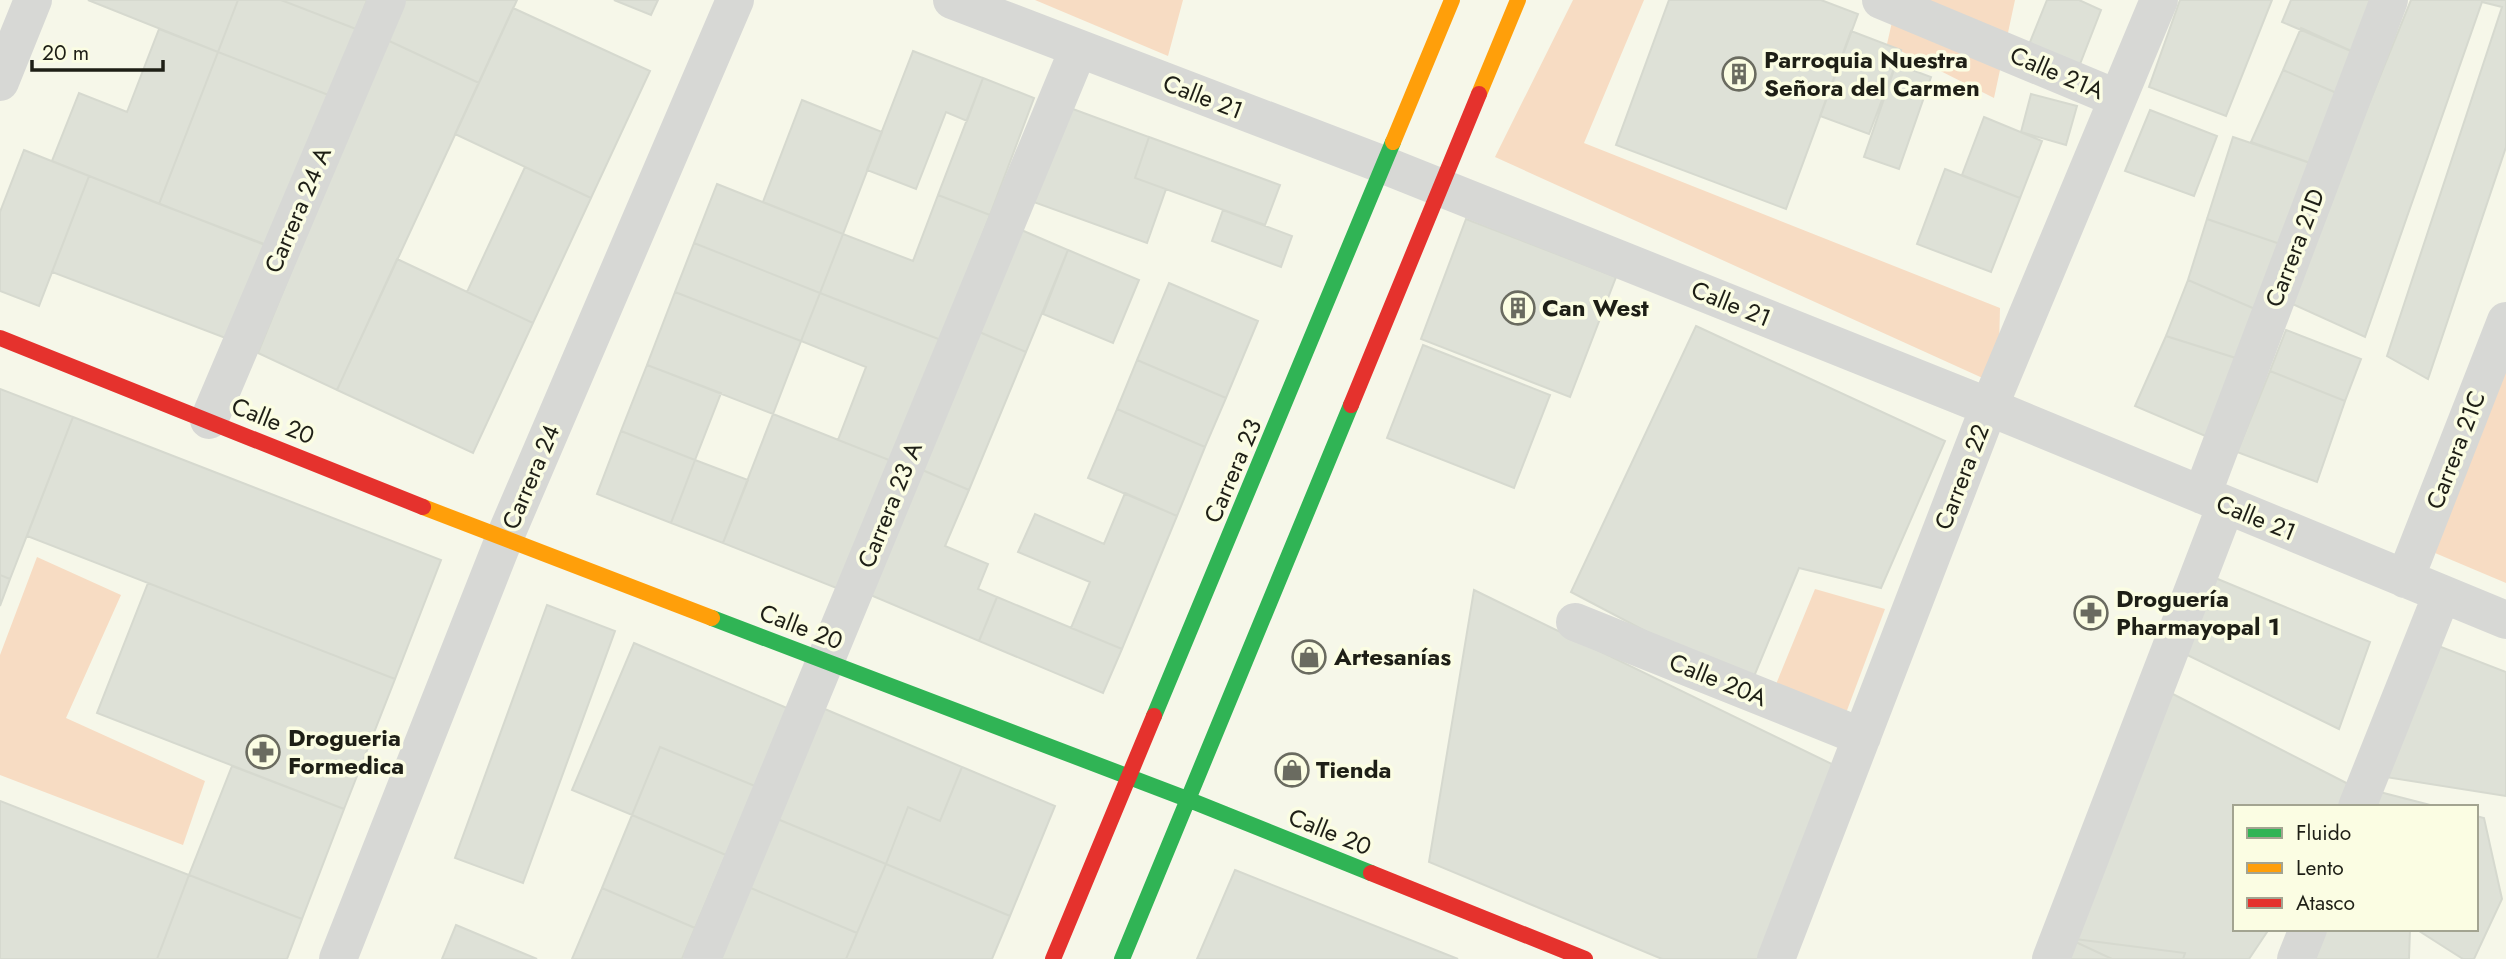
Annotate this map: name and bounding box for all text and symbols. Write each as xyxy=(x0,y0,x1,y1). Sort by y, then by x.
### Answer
scale bar xyxy=(32,28,163,72)
street label: Calle 21A xyxy=(2005,37,2110,108)
text: 20 m xyxy=(42,38,89,68)
place label: Parroquia Nuestra Señora del Carmen xyxy=(1764,42,1980,105)
building icon: Parroquia Nuestra Señora del Carmen xyxy=(1720,55,1758,93)
street label: Calle 21 xyxy=(1158,65,1248,128)
street label: Carrera 24 A xyxy=(255,141,340,278)
street label: Carrera 21D xyxy=(2256,184,2333,312)
street label: Calle 21 xyxy=(1686,272,1776,335)
building icon: Can West xyxy=(1499,289,1537,327)
place label: Can West xyxy=(1542,290,1649,325)
street label: Carrera 21C xyxy=(2417,386,2494,514)
street label: Calle 20 xyxy=(226,388,320,453)
street label: Carrera 23 xyxy=(1195,413,1270,528)
street label: Carrera 24 xyxy=(493,419,568,535)
street label: Carrera 22 xyxy=(1925,419,1998,535)
street label: Carrera 23 A xyxy=(848,436,931,573)
street label: Calle 21 xyxy=(2211,486,2301,549)
place label: Droguería Pharmayopal 1 xyxy=(2116,581,2280,644)
pharmacy icon: Droguería Pharmayopal 1 xyxy=(2072,594,2110,632)
street label: Calle 20 xyxy=(754,595,848,658)
shop icon: Artesanías xyxy=(1290,638,1328,676)
place label: Artesanías xyxy=(1333,639,1451,674)
street label: Calle 20A xyxy=(1664,644,1772,715)
place label: Drogueria Formedica xyxy=(288,720,404,783)
pharmacy icon: Drogueria Formedica xyxy=(244,733,282,771)
shop icon: Tienda xyxy=(1273,751,1311,789)
place label: Tienda xyxy=(1316,752,1391,787)
street label: Calle 20 xyxy=(1283,799,1377,864)
legend xyxy=(2233,805,2478,931)
text: Fluido xyxy=(2296,818,2351,848)
text: Lento xyxy=(2296,853,2344,883)
text: Atasco xyxy=(2296,888,2355,918)

